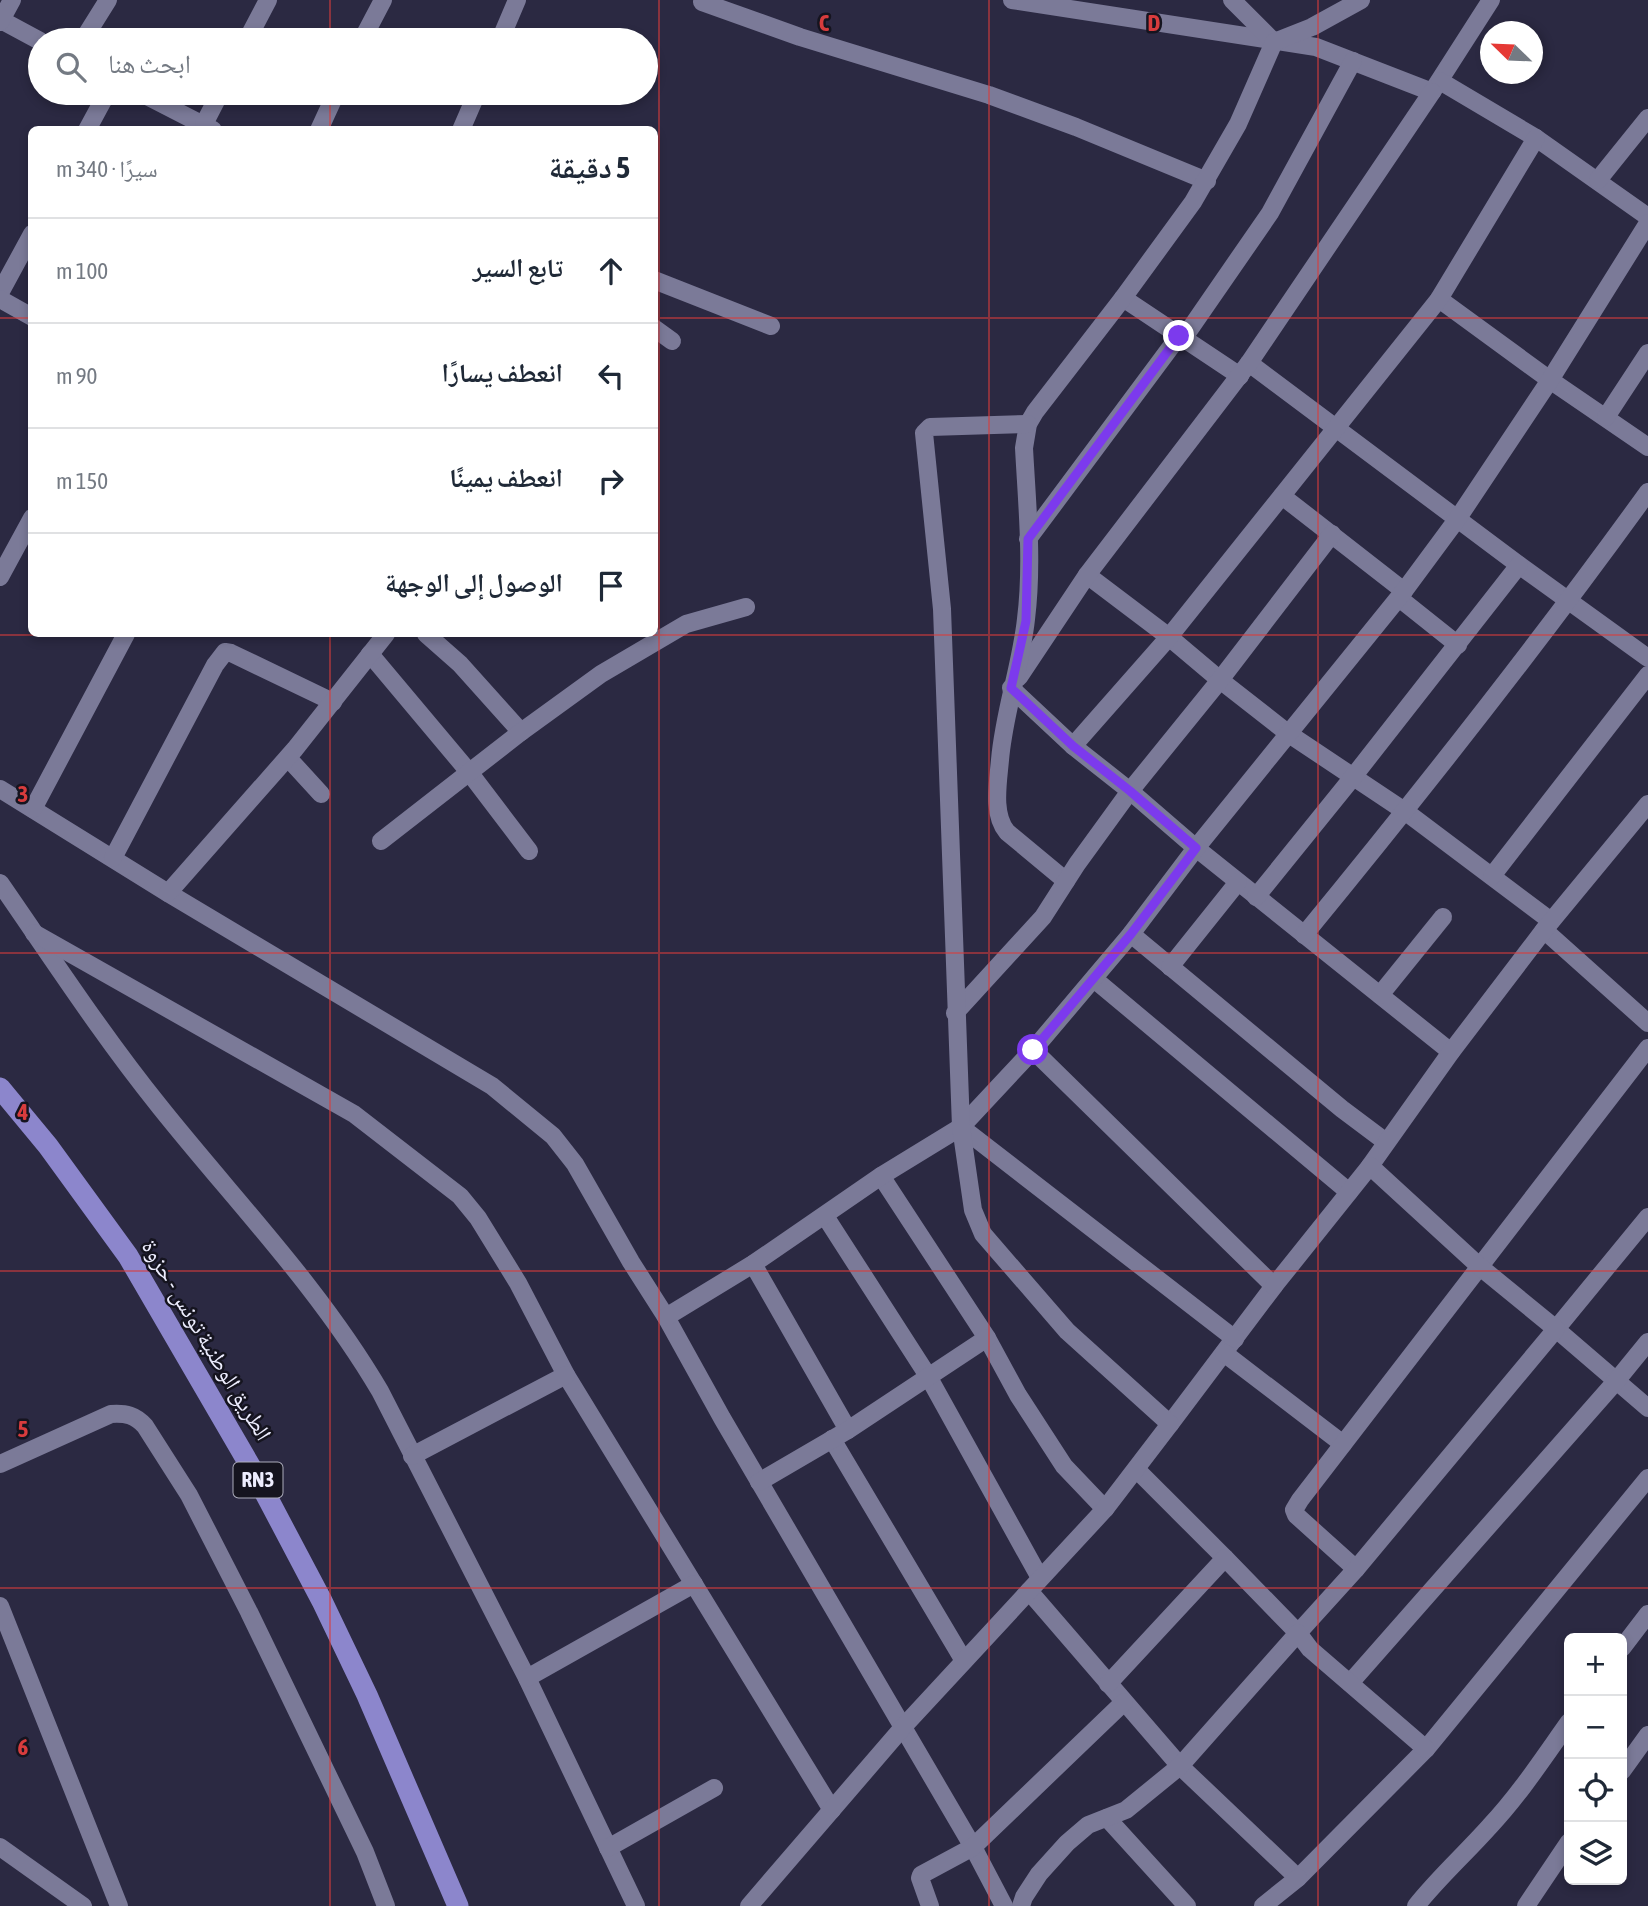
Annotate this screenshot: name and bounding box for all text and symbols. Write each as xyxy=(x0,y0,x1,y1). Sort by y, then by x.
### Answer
text: C xyxy=(819,10,830,36)
text: D xyxy=(1148,10,1161,36)
north arrow xyxy=(1480,21,1543,84)
search box xyxy=(28,28,658,105)
icon: search xyxy=(52,48,90,86)
text: ابحث هنا xyxy=(108,49,191,79)
text: 5 دقيقة xyxy=(549,150,630,184)
text: سيرًا · 340 m xyxy=(56,156,158,182)
icon: ahead xyxy=(592,252,630,290)
text: تابع السير xyxy=(473,253,563,283)
text: 100 m xyxy=(56,258,108,284)
route end xyxy=(1163,320,1194,351)
icon: left xyxy=(592,357,630,395)
text: انعطف يسارًا xyxy=(442,358,563,388)
text: 90 m xyxy=(56,363,97,389)
icon: right xyxy=(592,462,630,500)
text: انعطف يمينًا xyxy=(449,463,563,493)
text: 150 m xyxy=(56,468,108,494)
icon: arrive xyxy=(592,567,630,605)
text: الوصول إلى الوجهة xyxy=(385,568,563,598)
text: 3 xyxy=(18,781,28,807)
route start xyxy=(1017,1034,1048,1065)
text: 4 xyxy=(17,1099,29,1125)
street label: الطريق الوطنية تونس - حزوة xyxy=(136,1235,277,1445)
text: 5 xyxy=(18,1416,29,1442)
road number: RN3 xyxy=(233,1462,282,1498)
map controls xyxy=(1564,1633,1627,1885)
button: + xyxy=(1564,1633,1627,1696)
button: − xyxy=(1564,1696,1627,1759)
text: 6 xyxy=(18,1734,29,1760)
button: locate xyxy=(1564,1759,1627,1822)
button: layers xyxy=(1564,1822,1627,1885)

